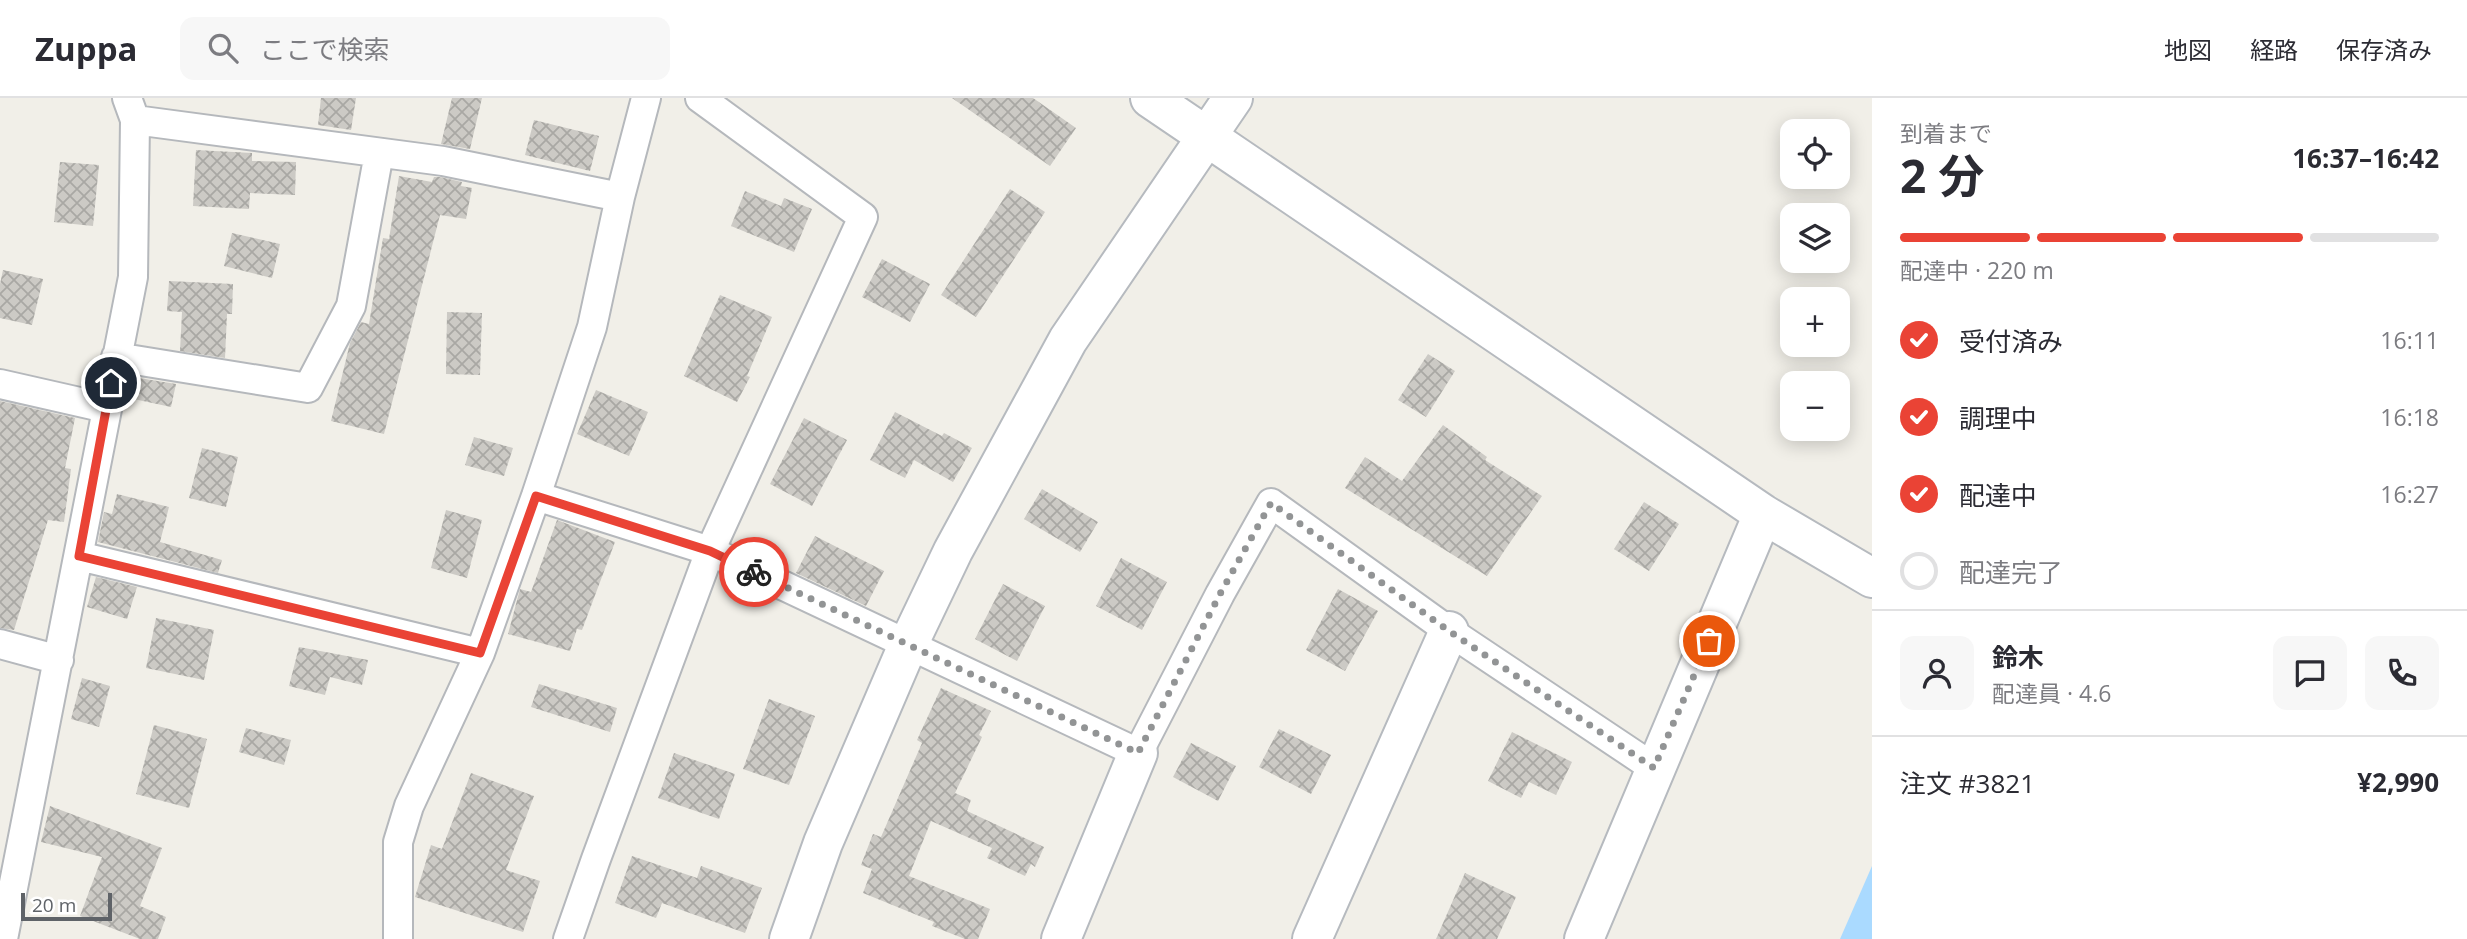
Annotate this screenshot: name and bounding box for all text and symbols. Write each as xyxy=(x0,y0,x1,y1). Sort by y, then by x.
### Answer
search box xyxy=(180,17,670,80)
text: Zuppa xyxy=(35,26,138,71)
icon: search xyxy=(204,29,242,67)
text: ここで検索 xyxy=(260,31,390,67)
text: 地図 xyxy=(2164,33,2212,66)
text: 経路 xyxy=(2250,33,2298,66)
text: 保存済み xyxy=(2336,33,2432,66)
text: 到着まで xyxy=(1900,117,1992,149)
map controls xyxy=(1780,119,1850,441)
button: locate xyxy=(1780,119,1850,189)
text: 16:37–16:42 xyxy=(2292,140,2439,176)
text: 2 分 xyxy=(1900,144,1984,206)
button: layers xyxy=(1780,203,1850,273)
text: 配達中 · 220 m xyxy=(1900,254,2054,286)
button: + xyxy=(1780,287,1850,357)
icon: check xyxy=(1900,321,1938,359)
text: 受付済み xyxy=(1959,323,2063,359)
text: 16:11 xyxy=(2380,324,2439,356)
pin xyxy=(81,353,141,413)
icon: home xyxy=(92,364,130,402)
button: − xyxy=(1780,371,1850,441)
icon: check xyxy=(1900,398,1938,436)
text: 調理中 xyxy=(1959,400,2037,436)
text: 16:18 xyxy=(2380,401,2439,433)
icon: check xyxy=(1900,475,1938,513)
text: 配達中 xyxy=(1959,477,2037,513)
text: 16:27 xyxy=(2380,478,2439,510)
courier xyxy=(719,537,789,607)
icon: bike xyxy=(735,553,773,591)
text: 配達完了 xyxy=(1959,554,2063,590)
pin xyxy=(1679,611,1739,671)
icon: bag xyxy=(1690,622,1728,660)
button: person xyxy=(1900,636,1974,710)
button: chat xyxy=(2273,636,2347,710)
button: phone xyxy=(2365,636,2439,710)
text: 鈴木 xyxy=(1992,639,2044,675)
text: 配達員 · 4.6 xyxy=(1992,677,2111,709)
text: ¥2,990 xyxy=(2357,764,2439,800)
text: 注文 #3821 xyxy=(1900,765,2035,801)
scale bar xyxy=(21,890,112,922)
text: 20 m xyxy=(32,892,76,918)

